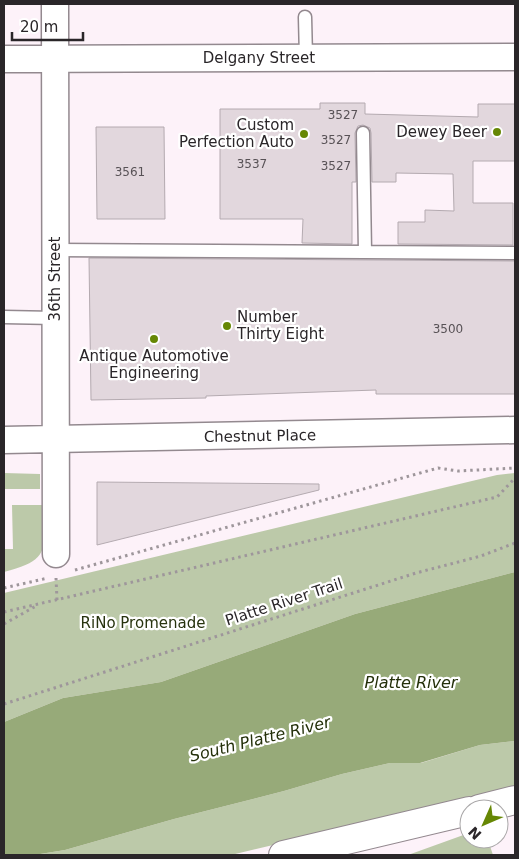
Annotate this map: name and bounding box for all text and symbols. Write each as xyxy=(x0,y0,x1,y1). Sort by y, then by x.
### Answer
scale bar xyxy=(12,10,84,42)
text: 20 m xyxy=(20,18,58,36)
street label: Delgany Street xyxy=(203,49,315,67)
house number: 3527 xyxy=(328,108,358,122)
place label: Custom Perfection Auto xyxy=(179,116,294,151)
place label: Dewey Beer xyxy=(396,123,488,141)
marker: Dewey Beer xyxy=(491,126,503,138)
marker: Custom Perfection Auto xyxy=(298,128,310,140)
house number: 3527 xyxy=(321,133,351,147)
house number: 3537 xyxy=(237,157,267,171)
house number: 3527 xyxy=(321,159,351,173)
house number: 3561 xyxy=(115,165,145,179)
street label: 36th Street xyxy=(46,236,64,321)
place label: Number Thirty Eight xyxy=(236,308,324,343)
marker: Number Thirty Eight xyxy=(221,320,233,332)
house number: 3500 xyxy=(433,322,463,336)
marker: Antique Automotive Engineering xyxy=(148,333,160,345)
place label: Antique Automotive Engineering xyxy=(79,347,229,382)
street label: Chestnut Place xyxy=(204,426,316,446)
street label: Platte River Trail xyxy=(223,575,345,629)
park label: RiNo Promenade xyxy=(81,614,205,632)
water label: Platte River xyxy=(365,673,459,692)
water label: South Platte River xyxy=(188,712,334,766)
north arrow xyxy=(459,799,509,849)
text: N xyxy=(465,823,485,843)

